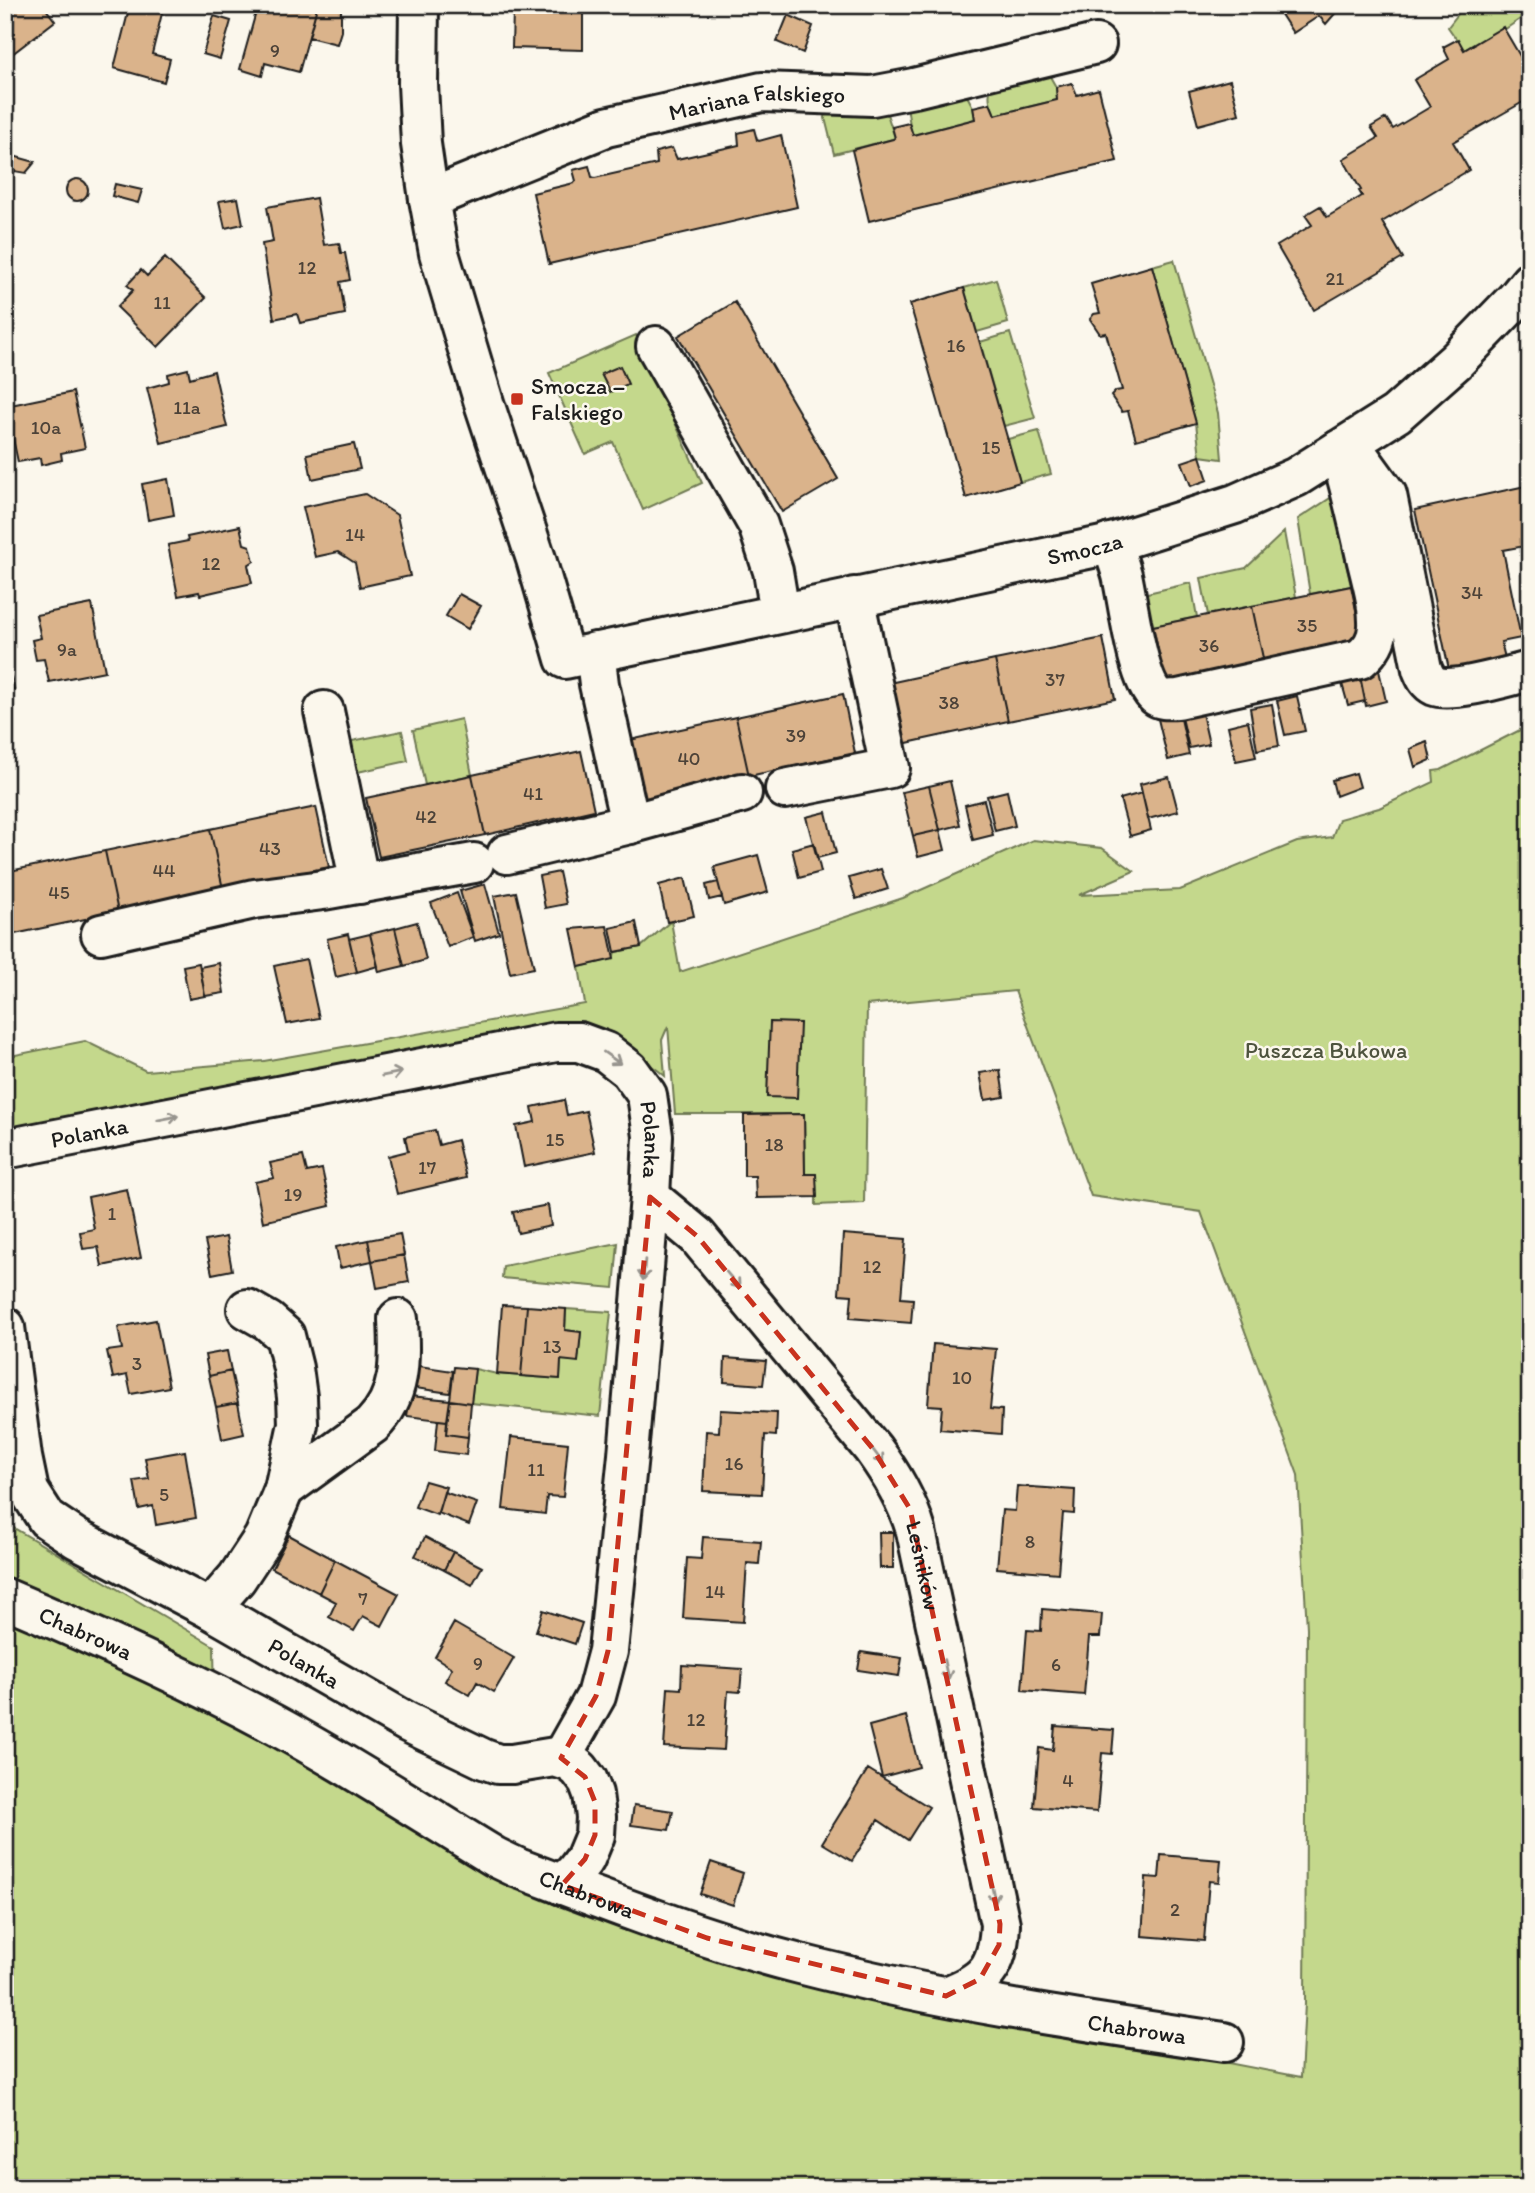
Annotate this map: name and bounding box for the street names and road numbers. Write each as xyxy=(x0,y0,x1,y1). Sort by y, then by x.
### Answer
street label: Mariana Falskiego xyxy=(666,78,846,126)
street label: Smocza xyxy=(1045,526,1126,571)
street label: Polanka xyxy=(634,1099,667,1179)
street label: Polanka xyxy=(48,1111,131,1154)
street label: Leśników xyxy=(900,1517,947,1613)
street label: Chabrowa xyxy=(35,1600,137,1666)
street label: Polanka xyxy=(263,1631,345,1695)
street label: Chabrowa xyxy=(535,1863,638,1924)
street label: Chabrowa xyxy=(1086,2008,1188,2050)

